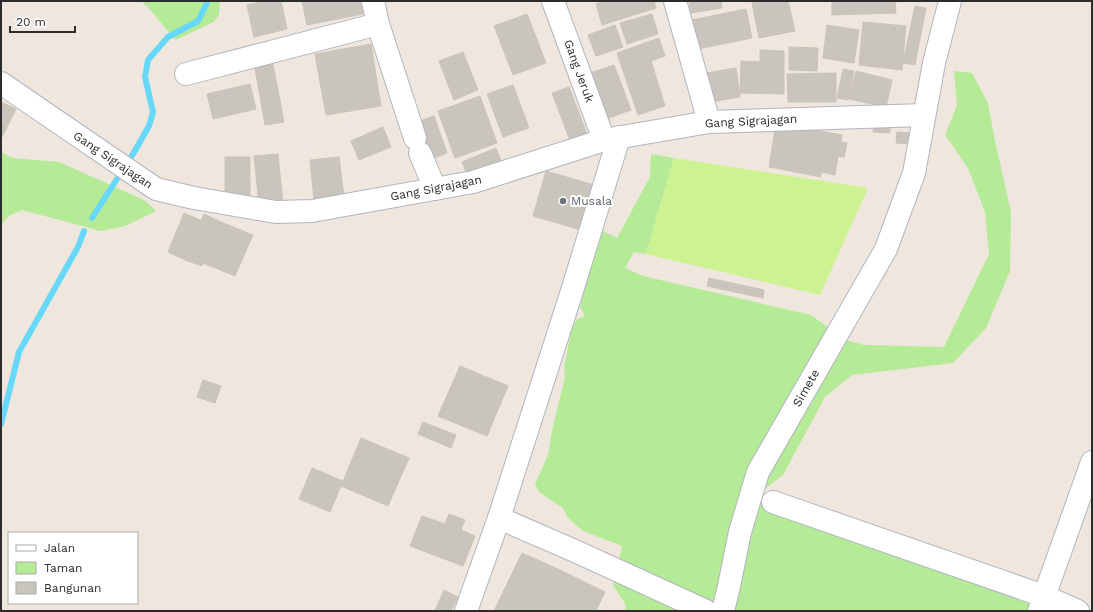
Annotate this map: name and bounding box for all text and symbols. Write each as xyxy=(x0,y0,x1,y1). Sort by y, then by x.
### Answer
scale bar xyxy=(10,8,75,34)
text: 20 m xyxy=(16,15,46,29)
street label: Gang Jeruk xyxy=(561,38,597,105)
street label: Gang Sigrajagan xyxy=(704,112,798,130)
street label: Gang Sigrajagan xyxy=(71,128,155,192)
street label: Gang Sigrajagan xyxy=(389,172,483,204)
place label: Musala xyxy=(571,194,612,208)
marker: Musala xyxy=(558,196,568,206)
street label: Simete xyxy=(790,367,822,409)
legend xyxy=(8,532,138,604)
text: Jalan xyxy=(44,541,75,555)
text: Taman xyxy=(44,561,82,575)
text: Bangunan xyxy=(44,581,102,595)

